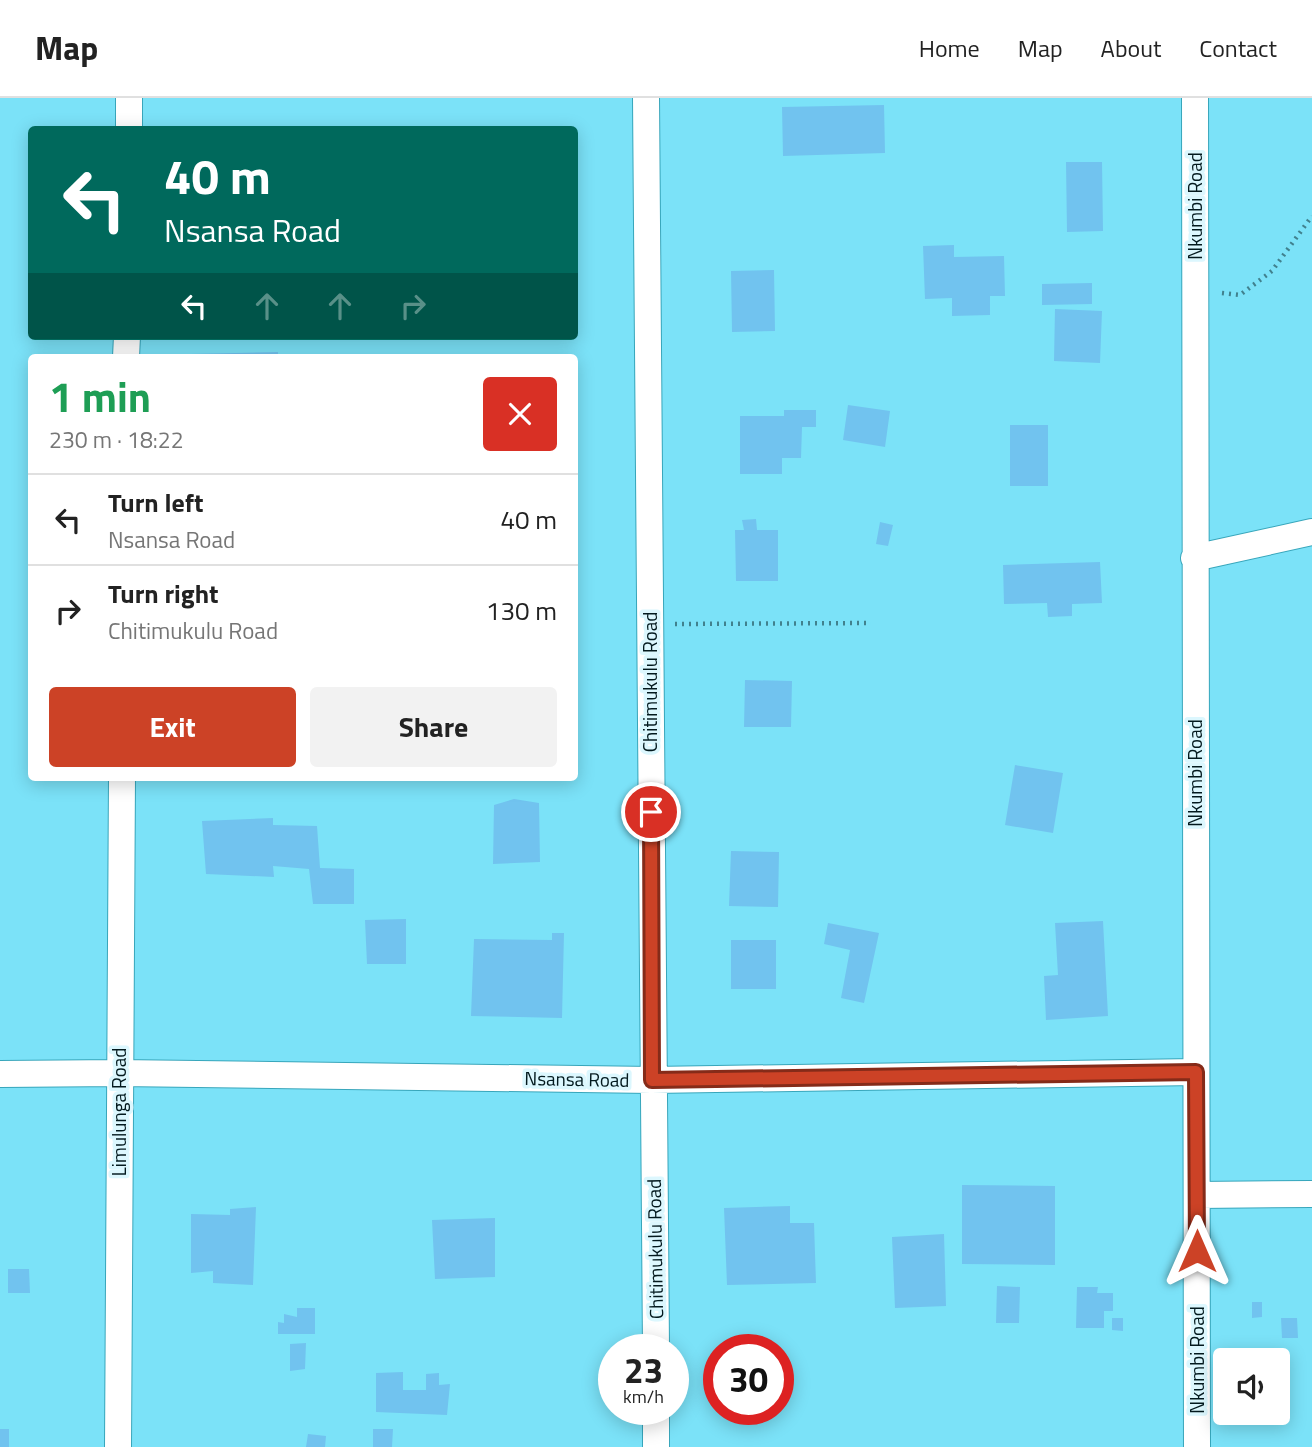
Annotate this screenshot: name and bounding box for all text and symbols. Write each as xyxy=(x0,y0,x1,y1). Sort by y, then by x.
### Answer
text: Map xyxy=(35,23,98,73)
text: Home xyxy=(919,30,980,66)
text: Map xyxy=(1018,30,1063,66)
text: About xyxy=(1101,30,1161,66)
text: Contact xyxy=(1199,30,1277,66)
text: 40 m xyxy=(164,138,271,213)
street label: Nkumbi Road xyxy=(1180,152,1209,260)
icon: left xyxy=(49,154,140,245)
text: Nsansa Road xyxy=(164,206,341,254)
icon: left xyxy=(175,287,213,325)
icon: ahead xyxy=(248,287,286,325)
icon: ahead xyxy=(321,287,359,325)
icon: right xyxy=(394,287,432,325)
text: 1 min xyxy=(49,364,151,428)
button: close xyxy=(483,377,557,451)
text: 230 m · 18:22 xyxy=(49,422,184,457)
text: Turn left xyxy=(108,483,203,522)
text: 40 m xyxy=(500,500,557,539)
icon: left xyxy=(49,501,87,539)
text: Nsansa Road xyxy=(108,522,235,557)
text: Turn right xyxy=(108,574,219,613)
text: 130 m xyxy=(486,591,557,630)
icon: right xyxy=(49,592,87,630)
street label: Chitimukulu Road xyxy=(635,612,664,752)
text: Chitimukulu Road xyxy=(108,613,278,648)
button: Exit xyxy=(49,687,296,767)
button: Share xyxy=(310,687,557,767)
street label: Nkumbi Road xyxy=(1180,719,1209,827)
pin xyxy=(621,782,681,842)
icon: arrive xyxy=(632,793,670,831)
street label: Limulunga Road xyxy=(104,1048,133,1176)
street label: Nsansa Road xyxy=(524,1063,630,1094)
street label: Chitimukulu Road xyxy=(639,1179,670,1320)
position arrow xyxy=(1160,1214,1234,1288)
street label: Nkumbi Road xyxy=(1182,1306,1211,1414)
speed limit sign: 30 xyxy=(703,1334,794,1425)
text: 23 xyxy=(624,1343,663,1397)
map controls xyxy=(1213,1348,1290,1425)
button: sound xyxy=(1213,1348,1290,1425)
text: km/h xyxy=(623,1383,664,1410)

